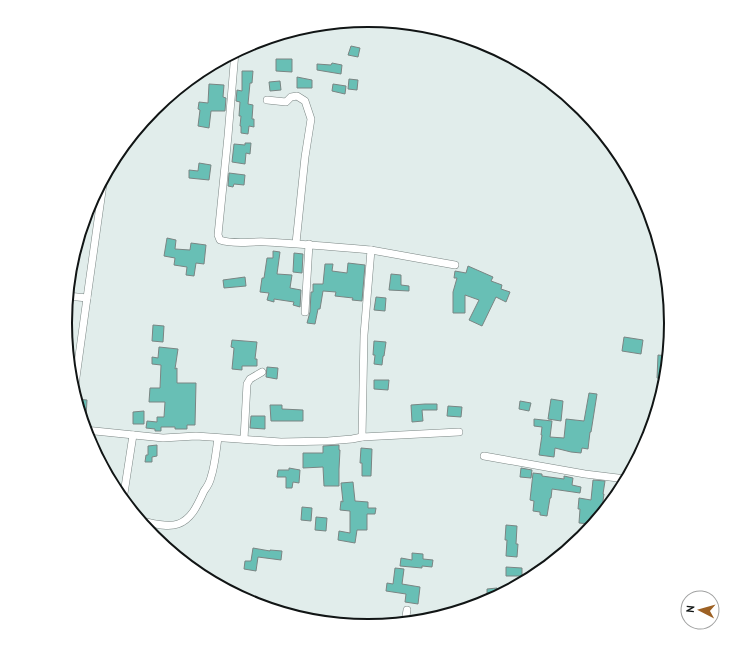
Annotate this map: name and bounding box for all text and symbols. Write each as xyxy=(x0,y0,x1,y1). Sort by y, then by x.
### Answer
north arrow xyxy=(680,590,720,630)
text: N xyxy=(683,605,697,613)

